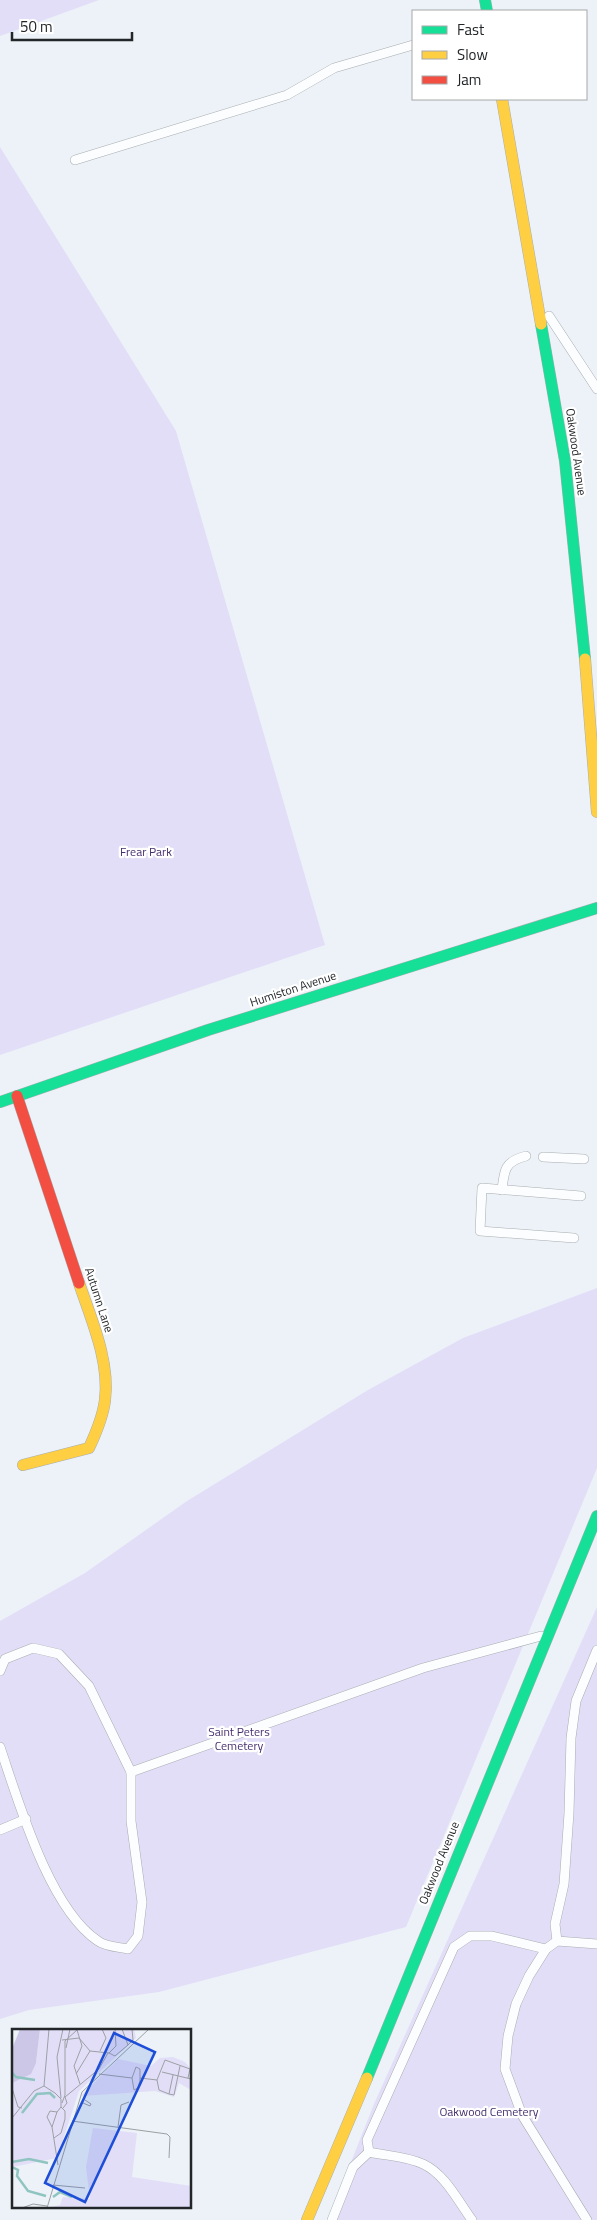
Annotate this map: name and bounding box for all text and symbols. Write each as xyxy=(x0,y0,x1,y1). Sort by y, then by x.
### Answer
scale bar xyxy=(12,10,132,42)
legend xyxy=(412,10,587,100)
text: 50 m xyxy=(20,15,53,38)
text: Fast xyxy=(457,18,485,41)
text: Slow xyxy=(457,43,488,66)
text: Jam xyxy=(457,68,481,91)
street label: Oakwood Avenue xyxy=(561,407,592,497)
park label: Frear Park xyxy=(120,842,172,861)
street label: Humiston Avenue xyxy=(247,966,339,1011)
street label: Autumn Lane xyxy=(80,1265,119,1335)
park label: Saint Peters Cemetery xyxy=(208,1722,270,1755)
street label: Oakwood Avenue xyxy=(413,1818,464,1907)
inset map xyxy=(12,2029,191,2208)
park label: Oakwood Cemetery xyxy=(439,2102,539,2121)

